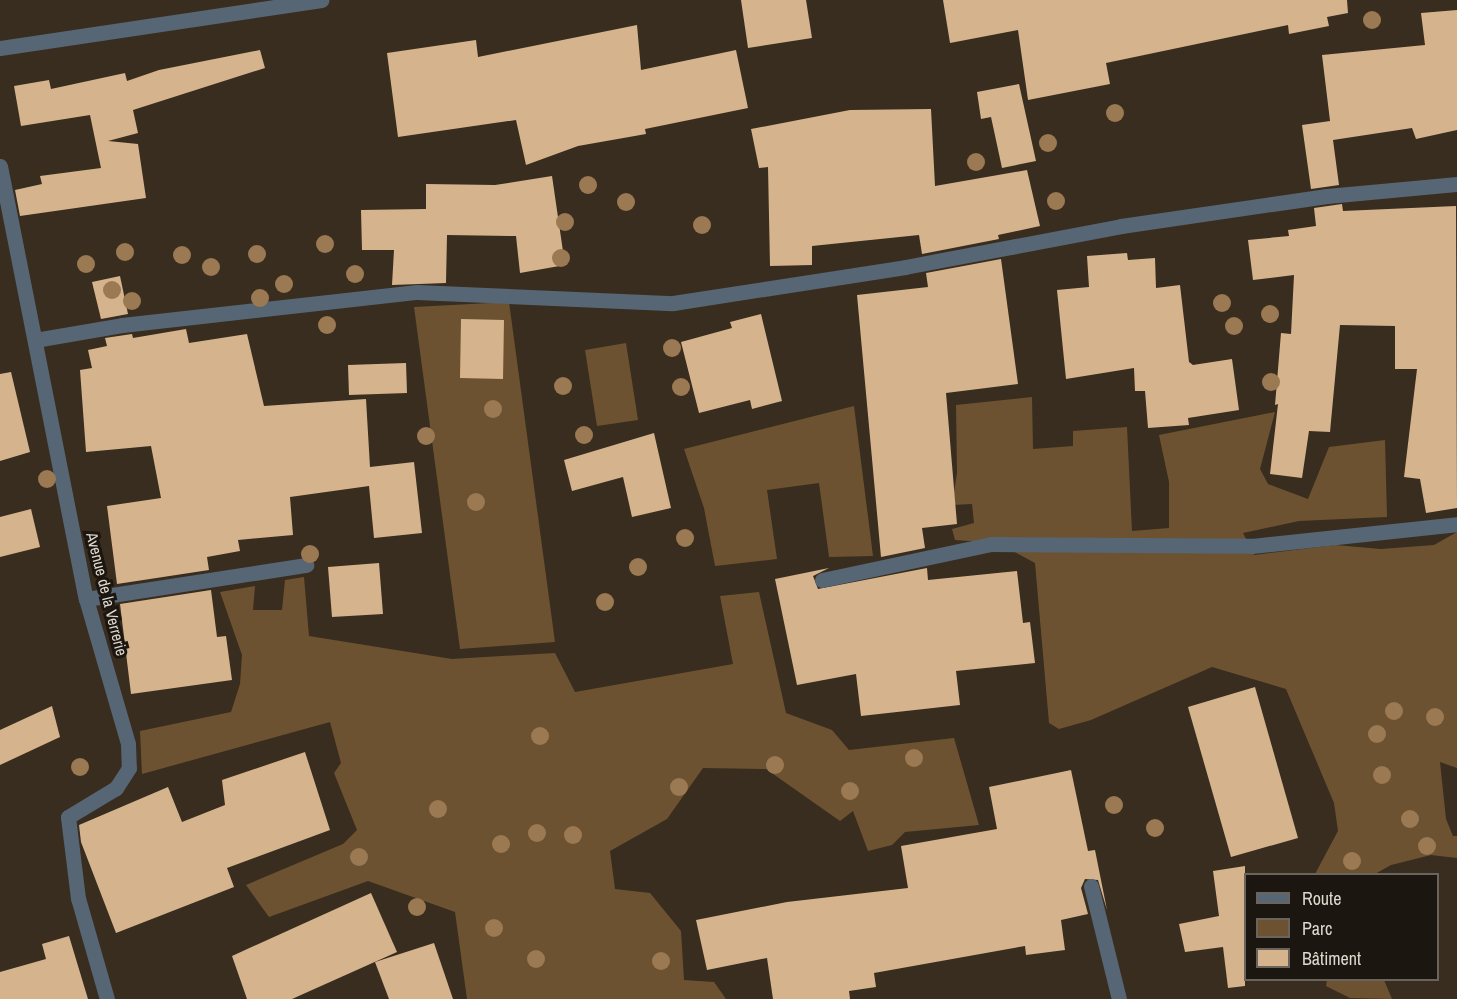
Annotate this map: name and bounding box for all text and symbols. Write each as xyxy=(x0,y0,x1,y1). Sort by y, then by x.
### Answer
street label: Avenue de la Verrerie xyxy=(82,530,132,658)
legend xyxy=(1244,873,1439,981)
text: Route xyxy=(1302,886,1341,911)
text: Parc xyxy=(1302,916,1332,941)
text: Bâtiment xyxy=(1302,946,1361,971)

